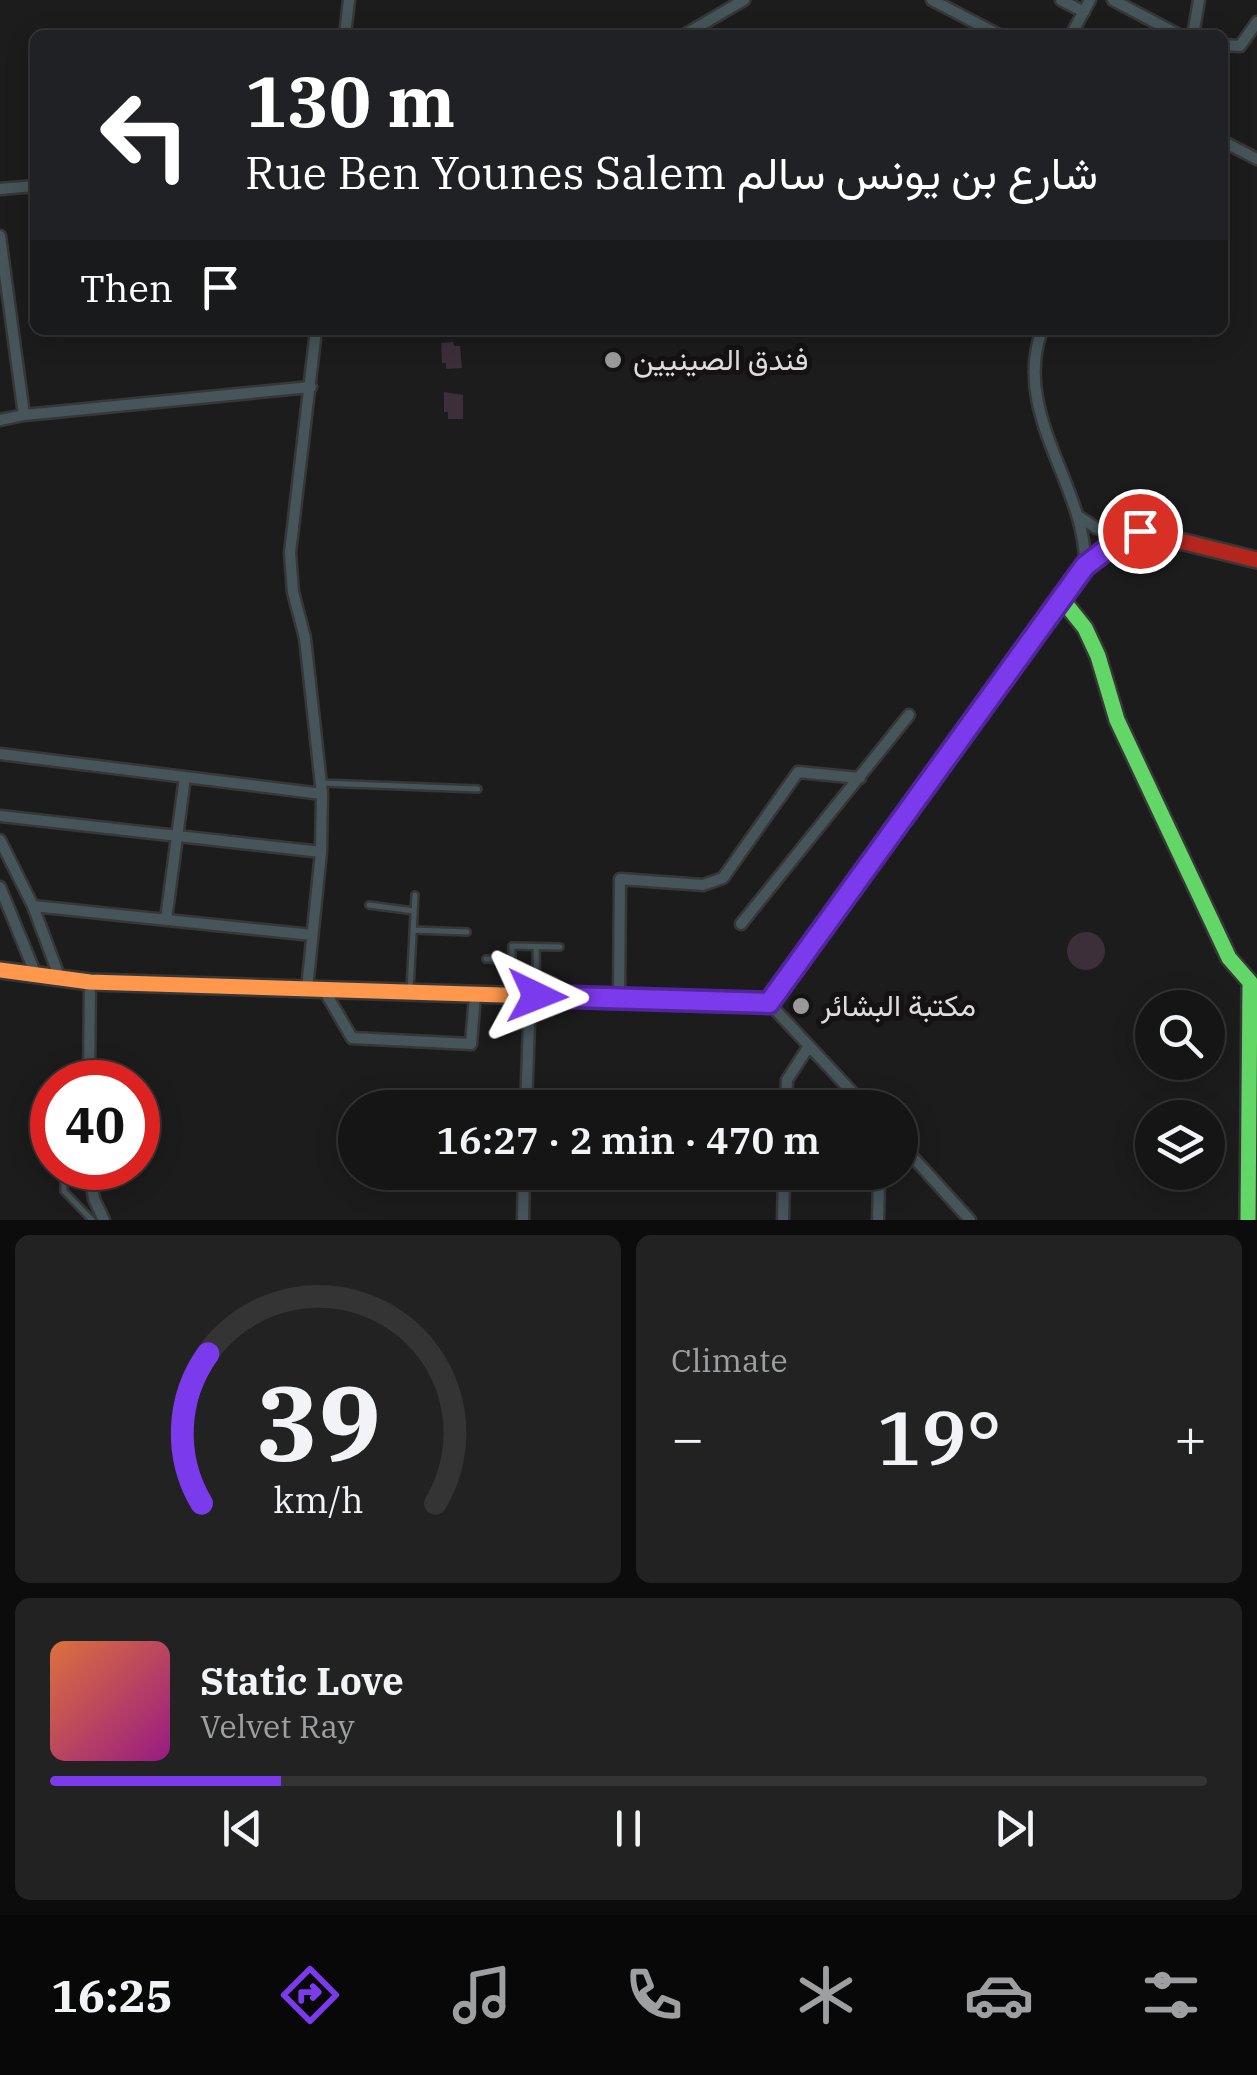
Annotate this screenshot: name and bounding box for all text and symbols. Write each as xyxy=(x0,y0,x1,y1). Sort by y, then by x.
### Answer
text: 130 m xyxy=(245,55,455,146)
icon: left xyxy=(80,70,210,200)
text: Rue Ben Younes Salem شارع بن يونس سالم xyxy=(245,143,1098,201)
icon: arrive xyxy=(193,260,248,315)
text: Then xyxy=(80,263,173,312)
place label: فندق الصينيين xyxy=(633,339,808,378)
marker: فندق الصينيين xyxy=(602,349,624,371)
pin xyxy=(1098,489,1183,574)
icon: arrive xyxy=(1113,504,1168,559)
position arrow xyxy=(485,944,589,1048)
place label: مكتبة البشائر xyxy=(820,985,976,1024)
map controls xyxy=(1135,990,1225,1190)
button: search xyxy=(1135,990,1225,1080)
marker: مكتبة البشائر xyxy=(790,995,812,1017)
speed limit sign: 40 xyxy=(30,1060,160,1190)
button: layers xyxy=(1135,1100,1225,1190)
text: 16:27 · 2 min · 470 m xyxy=(436,1115,820,1164)
text: Climate xyxy=(671,1339,788,1381)
text: 39 xyxy=(256,1354,380,1490)
text: 19° xyxy=(876,1388,1002,1486)
text: − xyxy=(671,1402,704,1473)
text: + xyxy=(1174,1402,1207,1473)
text: km/h xyxy=(273,1476,363,1523)
text: Static Love xyxy=(200,1656,404,1705)
text: Velvet Ray xyxy=(200,1705,355,1747)
icon: previous xyxy=(215,1801,270,1856)
icon: pause xyxy=(601,1801,656,1856)
icon: next xyxy=(987,1801,1042,1856)
icon: directions xyxy=(275,1960,345,2030)
icon: music xyxy=(447,1960,517,2030)
icon: phone xyxy=(619,1960,689,2030)
icon: climate xyxy=(791,1960,861,2030)
icon: car xyxy=(964,1960,1034,2030)
icon: filters xyxy=(1136,1960,1206,2030)
text: 16:25 xyxy=(51,1966,173,2024)

